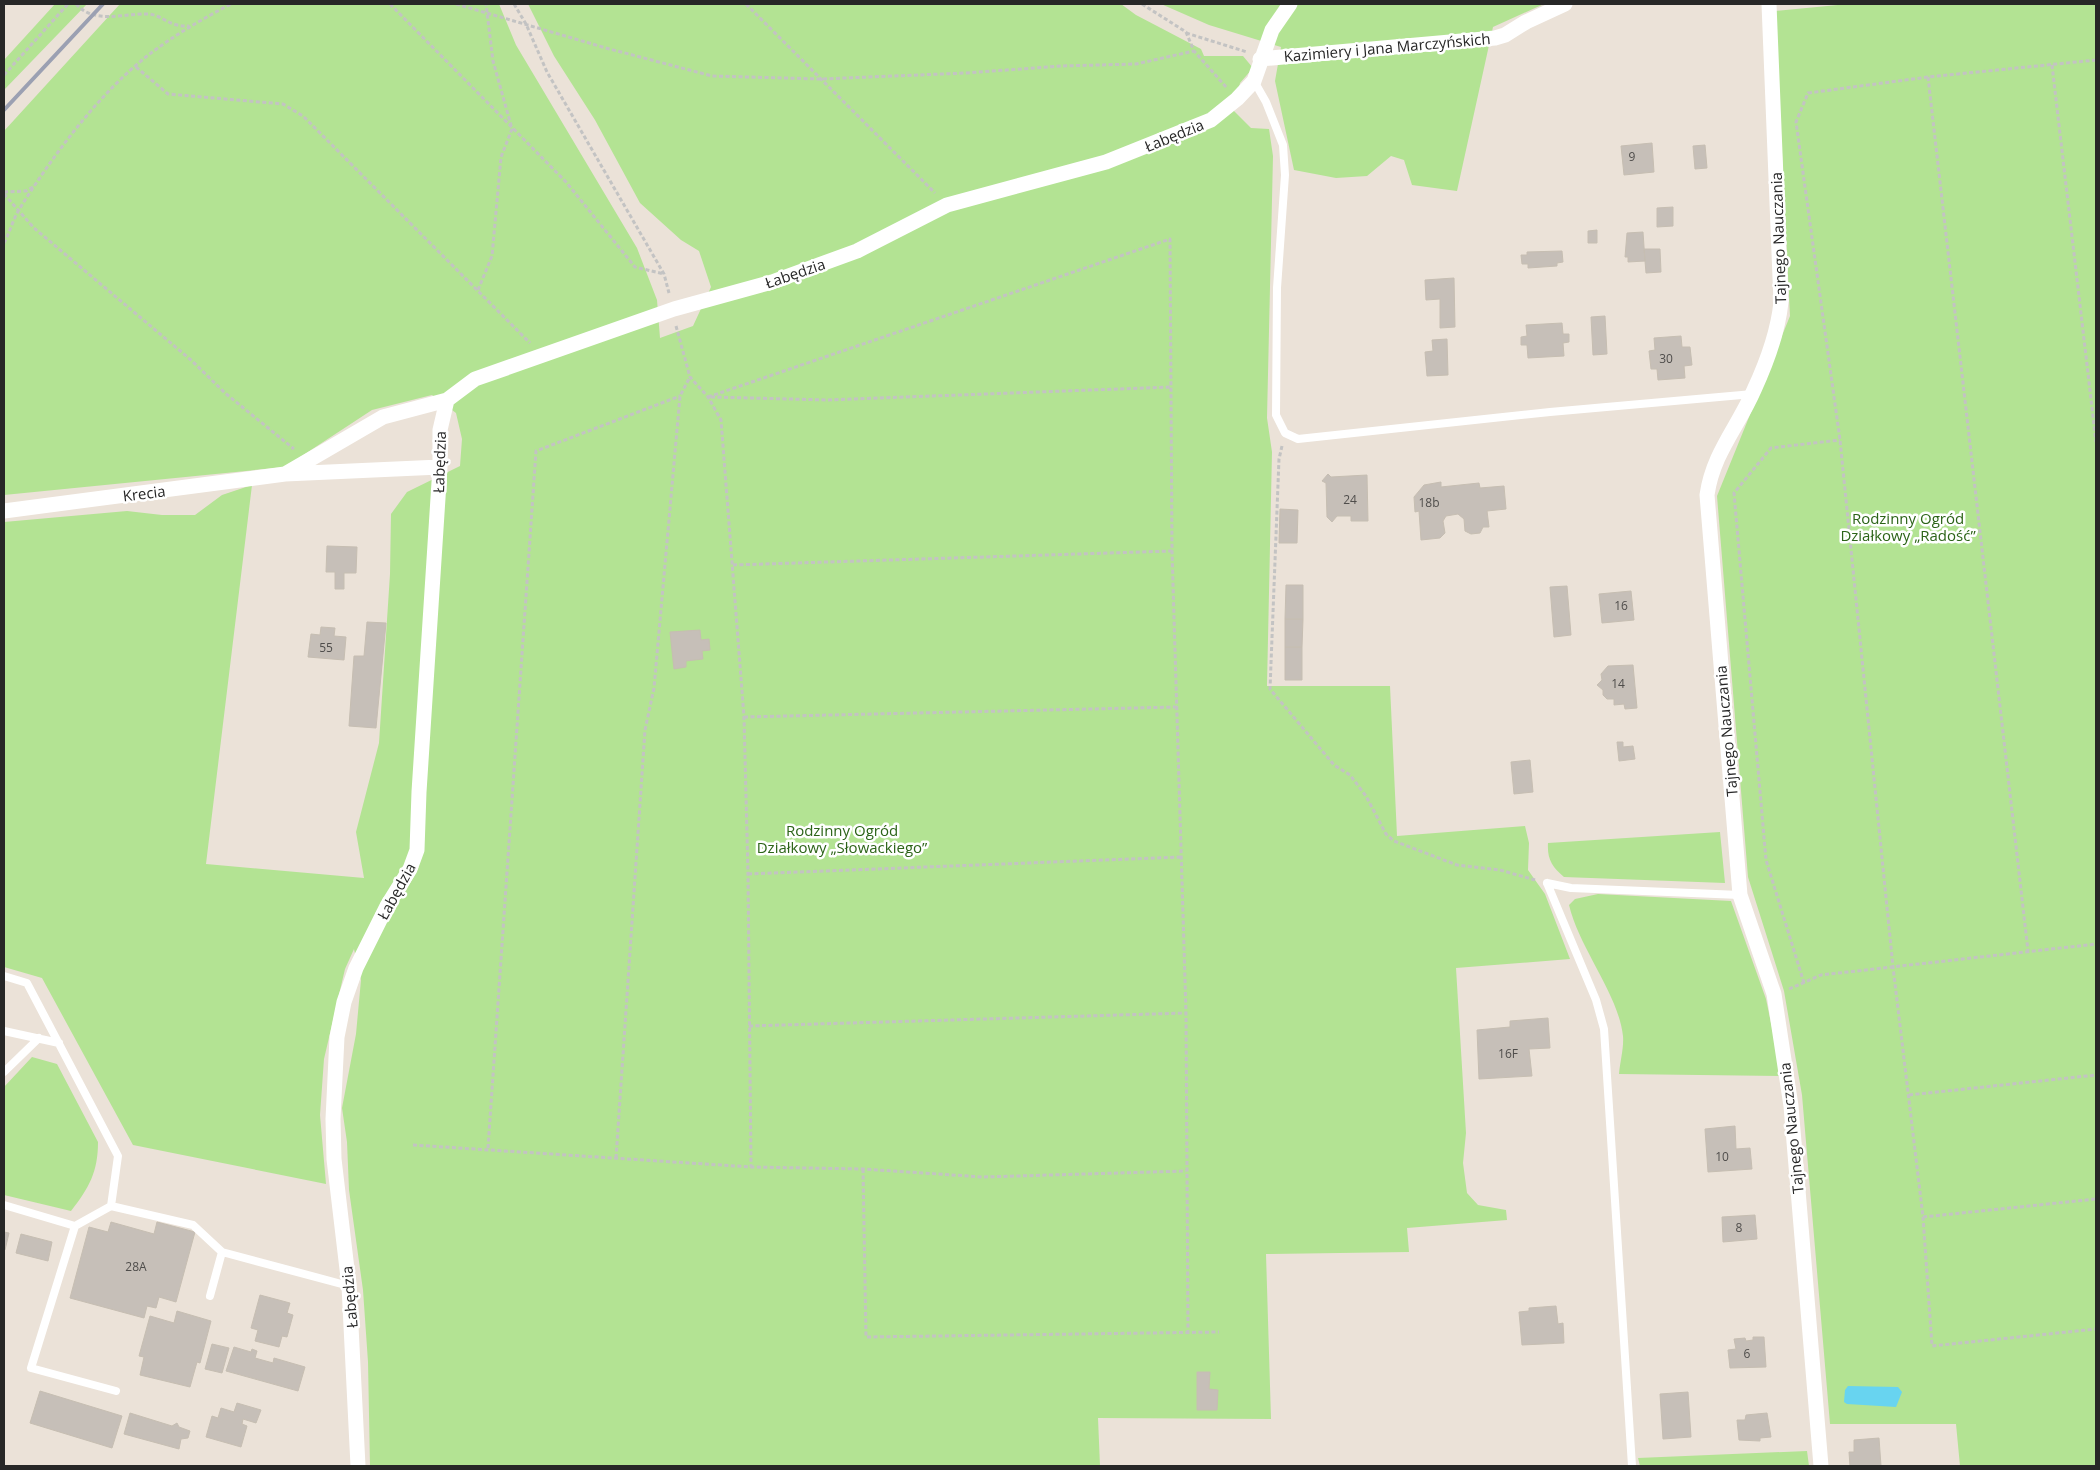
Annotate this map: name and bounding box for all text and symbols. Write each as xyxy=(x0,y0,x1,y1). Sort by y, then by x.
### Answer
street label: Kazimiery i Jana Marczyńskich xyxy=(1283,28,1491,66)
street label: Łabędzia xyxy=(1141,114,1207,156)
house number: 9 xyxy=(1629,148,1636,165)
street label: Tajnego Nauczania xyxy=(1766,172,1790,304)
street label: Łabędzia xyxy=(762,253,828,293)
house number: 30 xyxy=(1659,350,1673,367)
street label: Łabędzia xyxy=(428,431,450,493)
street label: Krecia xyxy=(121,480,167,506)
house number: 24 xyxy=(1343,491,1357,508)
house number: 18b xyxy=(1418,494,1440,511)
park label: Rodzinny Ogród Działkowy „Radość” xyxy=(1840,508,1976,545)
house number: 16 xyxy=(1614,597,1628,614)
house number: 55 xyxy=(319,639,333,656)
street label: Tajnego Nauczania xyxy=(1710,664,1742,798)
house number: 14 xyxy=(1611,675,1625,692)
park label: Rodzinny Ogród Działkowy „Słowackiego” xyxy=(757,820,928,857)
street label: Łabędzia xyxy=(372,859,420,923)
house number: 16F xyxy=(1498,1045,1518,1062)
street label: Tajnego Nauczania xyxy=(1774,1061,1808,1195)
house number: 10 xyxy=(1715,1148,1729,1165)
house number: 8 xyxy=(1736,1219,1743,1236)
house number: 28A xyxy=(125,1258,147,1275)
street label: Łabędzia xyxy=(336,1265,362,1329)
house number: 6 xyxy=(1744,1345,1751,1362)

